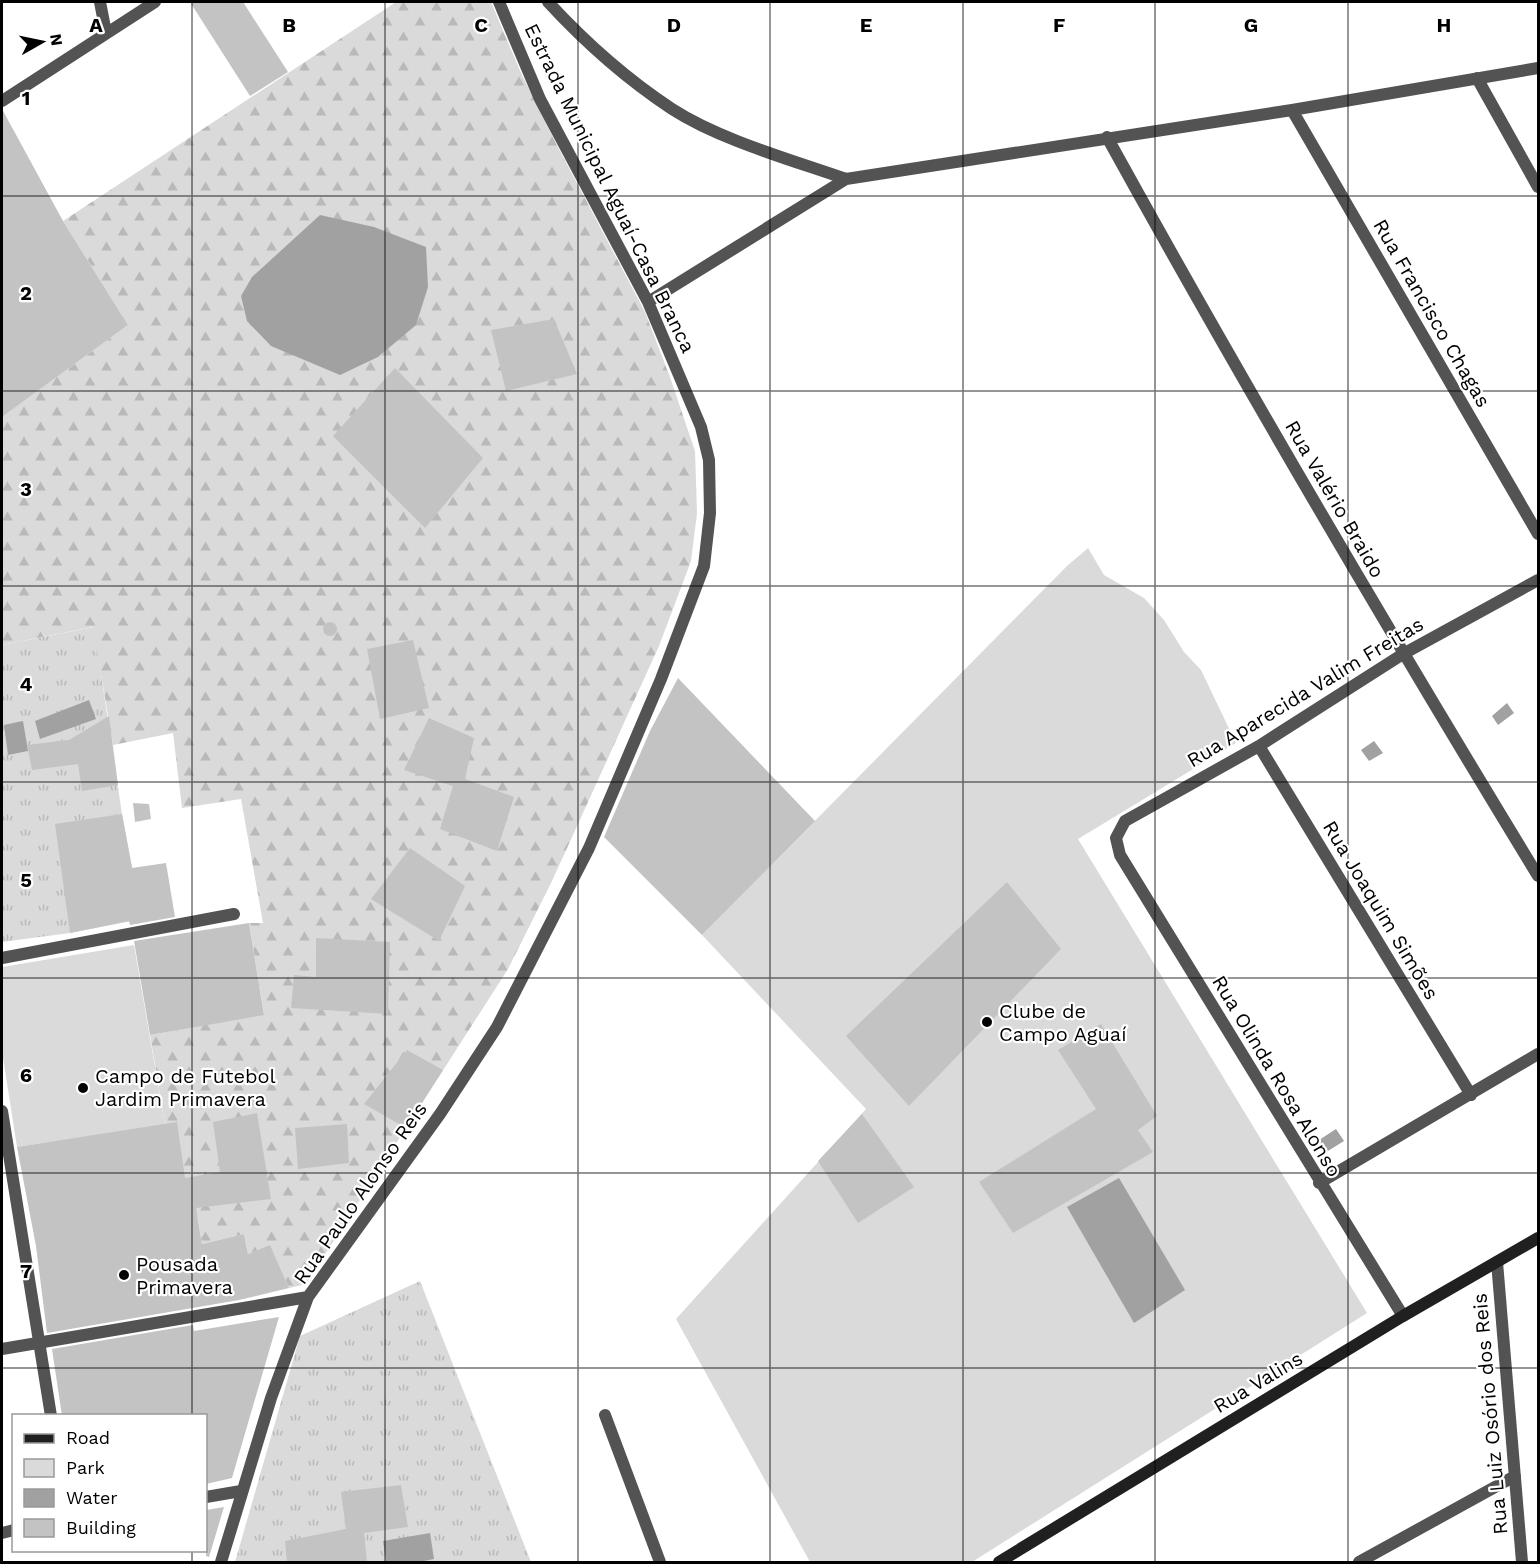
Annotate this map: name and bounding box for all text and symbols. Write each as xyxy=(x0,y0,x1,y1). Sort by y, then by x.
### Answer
north arrow xyxy=(12,12,72,72)
text: A xyxy=(89,13,103,37)
text: B xyxy=(282,13,296,37)
text: C xyxy=(474,13,488,37)
text: D xyxy=(667,13,681,37)
text: E xyxy=(860,13,872,37)
text: F xyxy=(1053,13,1065,37)
text: G xyxy=(1244,13,1258,37)
text: H xyxy=(1437,13,1451,37)
street label: Estrada Municipal Aguaí-Casa Branca xyxy=(520,19,700,357)
text: N xyxy=(46,32,67,47)
text: 1 xyxy=(22,86,30,110)
street label: Rua Francisco Chagas xyxy=(1368,215,1496,411)
text: 2 xyxy=(20,281,32,305)
street label: Rua Valério Braido xyxy=(1280,416,1390,582)
text: 3 xyxy=(20,477,32,501)
street label: Rua Aparecida Valim Freitas xyxy=(1182,612,1428,772)
text: 4 xyxy=(20,672,33,696)
street label: Rua Joaquim Simões xyxy=(1318,816,1444,1004)
text: 5 xyxy=(20,868,32,892)
street label: Rua Olinda Rosa Alonso xyxy=(1207,971,1347,1181)
place label: Clube de Campo Aguaí xyxy=(999,999,1126,1046)
marker: Clube de Campo Aguaí xyxy=(980,1015,994,1029)
text: 6 xyxy=(20,1063,32,1087)
place label: Campo de Futebol Jardim Primavera xyxy=(95,1064,276,1111)
marker: Campo de Futebol Jardim Primavera xyxy=(76,1081,90,1095)
street label: Rua Paulo Alonso Reis xyxy=(288,1097,432,1289)
place label: Pousada Primavera xyxy=(136,1252,233,1299)
text: 7 xyxy=(20,1259,32,1283)
marker: Pousada Primavera xyxy=(117,1268,131,1282)
street label: Rua Luiz Osório dos Reis xyxy=(1467,1292,1513,1536)
street label: Rua Valins xyxy=(1209,1346,1307,1418)
legend xyxy=(12,1414,207,1552)
text: Road xyxy=(66,1427,110,1448)
text: Park xyxy=(66,1457,105,1478)
text: Water xyxy=(66,1487,118,1508)
text: Building xyxy=(66,1517,136,1538)

